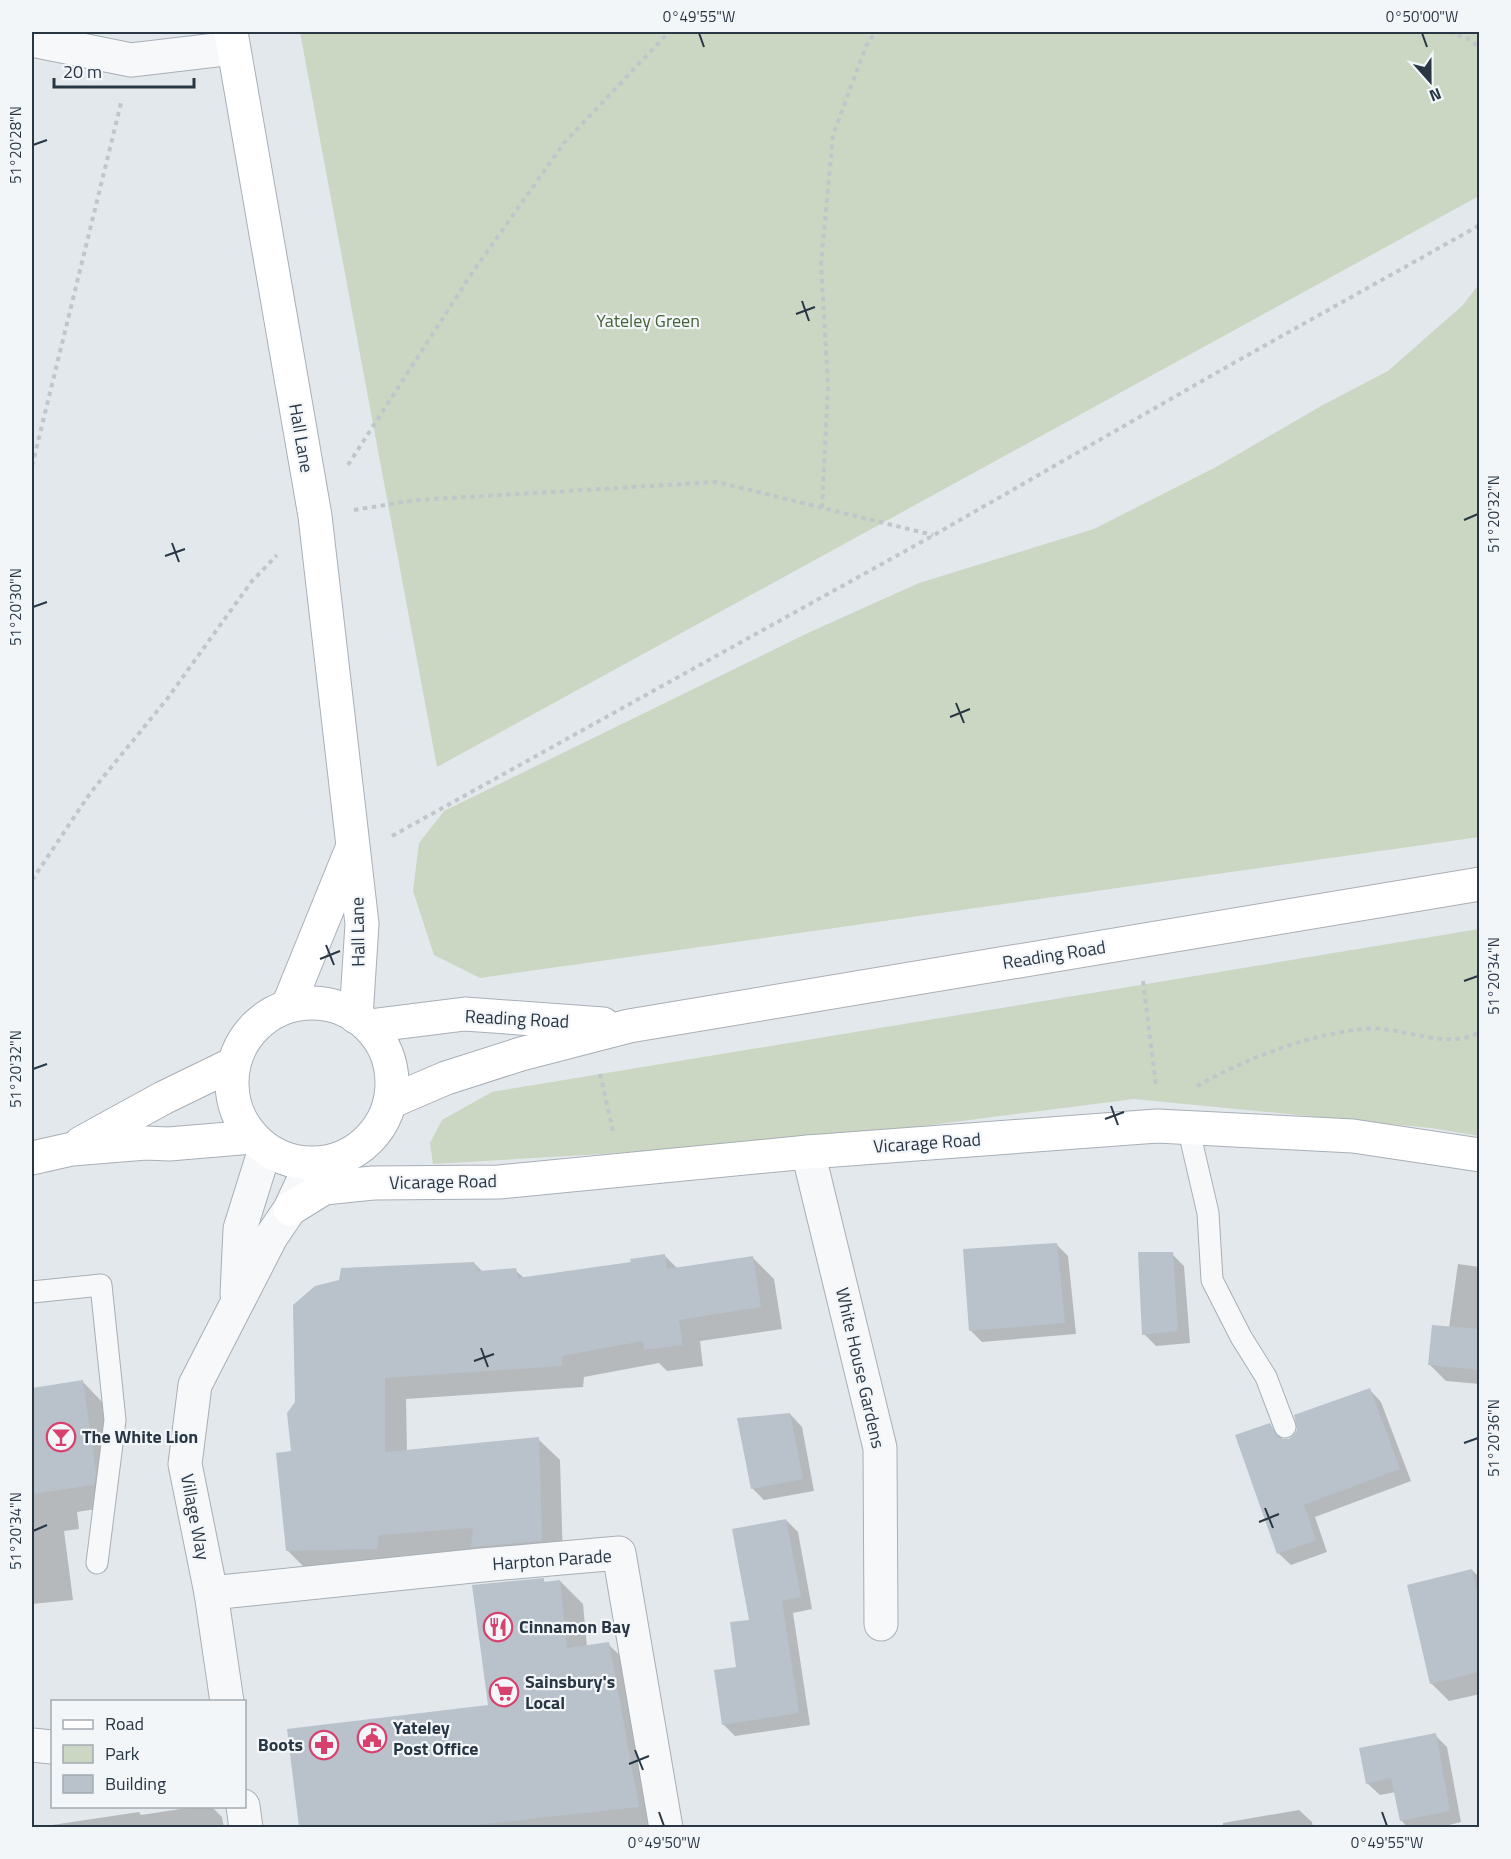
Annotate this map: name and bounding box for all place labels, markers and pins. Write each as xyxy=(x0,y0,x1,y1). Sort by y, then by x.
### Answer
bar icon: The White Lion xyxy=(45,1421,77,1453)
place label: The White Lion xyxy=(82,1423,198,1450)
restaurant icon: Cinnamon Bay xyxy=(482,1611,514,1643)
place label: Cinnamon Bay xyxy=(519,1613,630,1640)
place label: Sainsbury's Local xyxy=(525,1668,615,1716)
supermarket icon: Sainsbury's Local xyxy=(488,1676,520,1708)
place label: Yateley Post Office xyxy=(393,1714,479,1762)
public building icon: Yateley Post Office xyxy=(356,1722,388,1754)
pharmacy icon: Boots xyxy=(308,1729,340,1761)
place label: Boots xyxy=(258,1731,303,1758)

